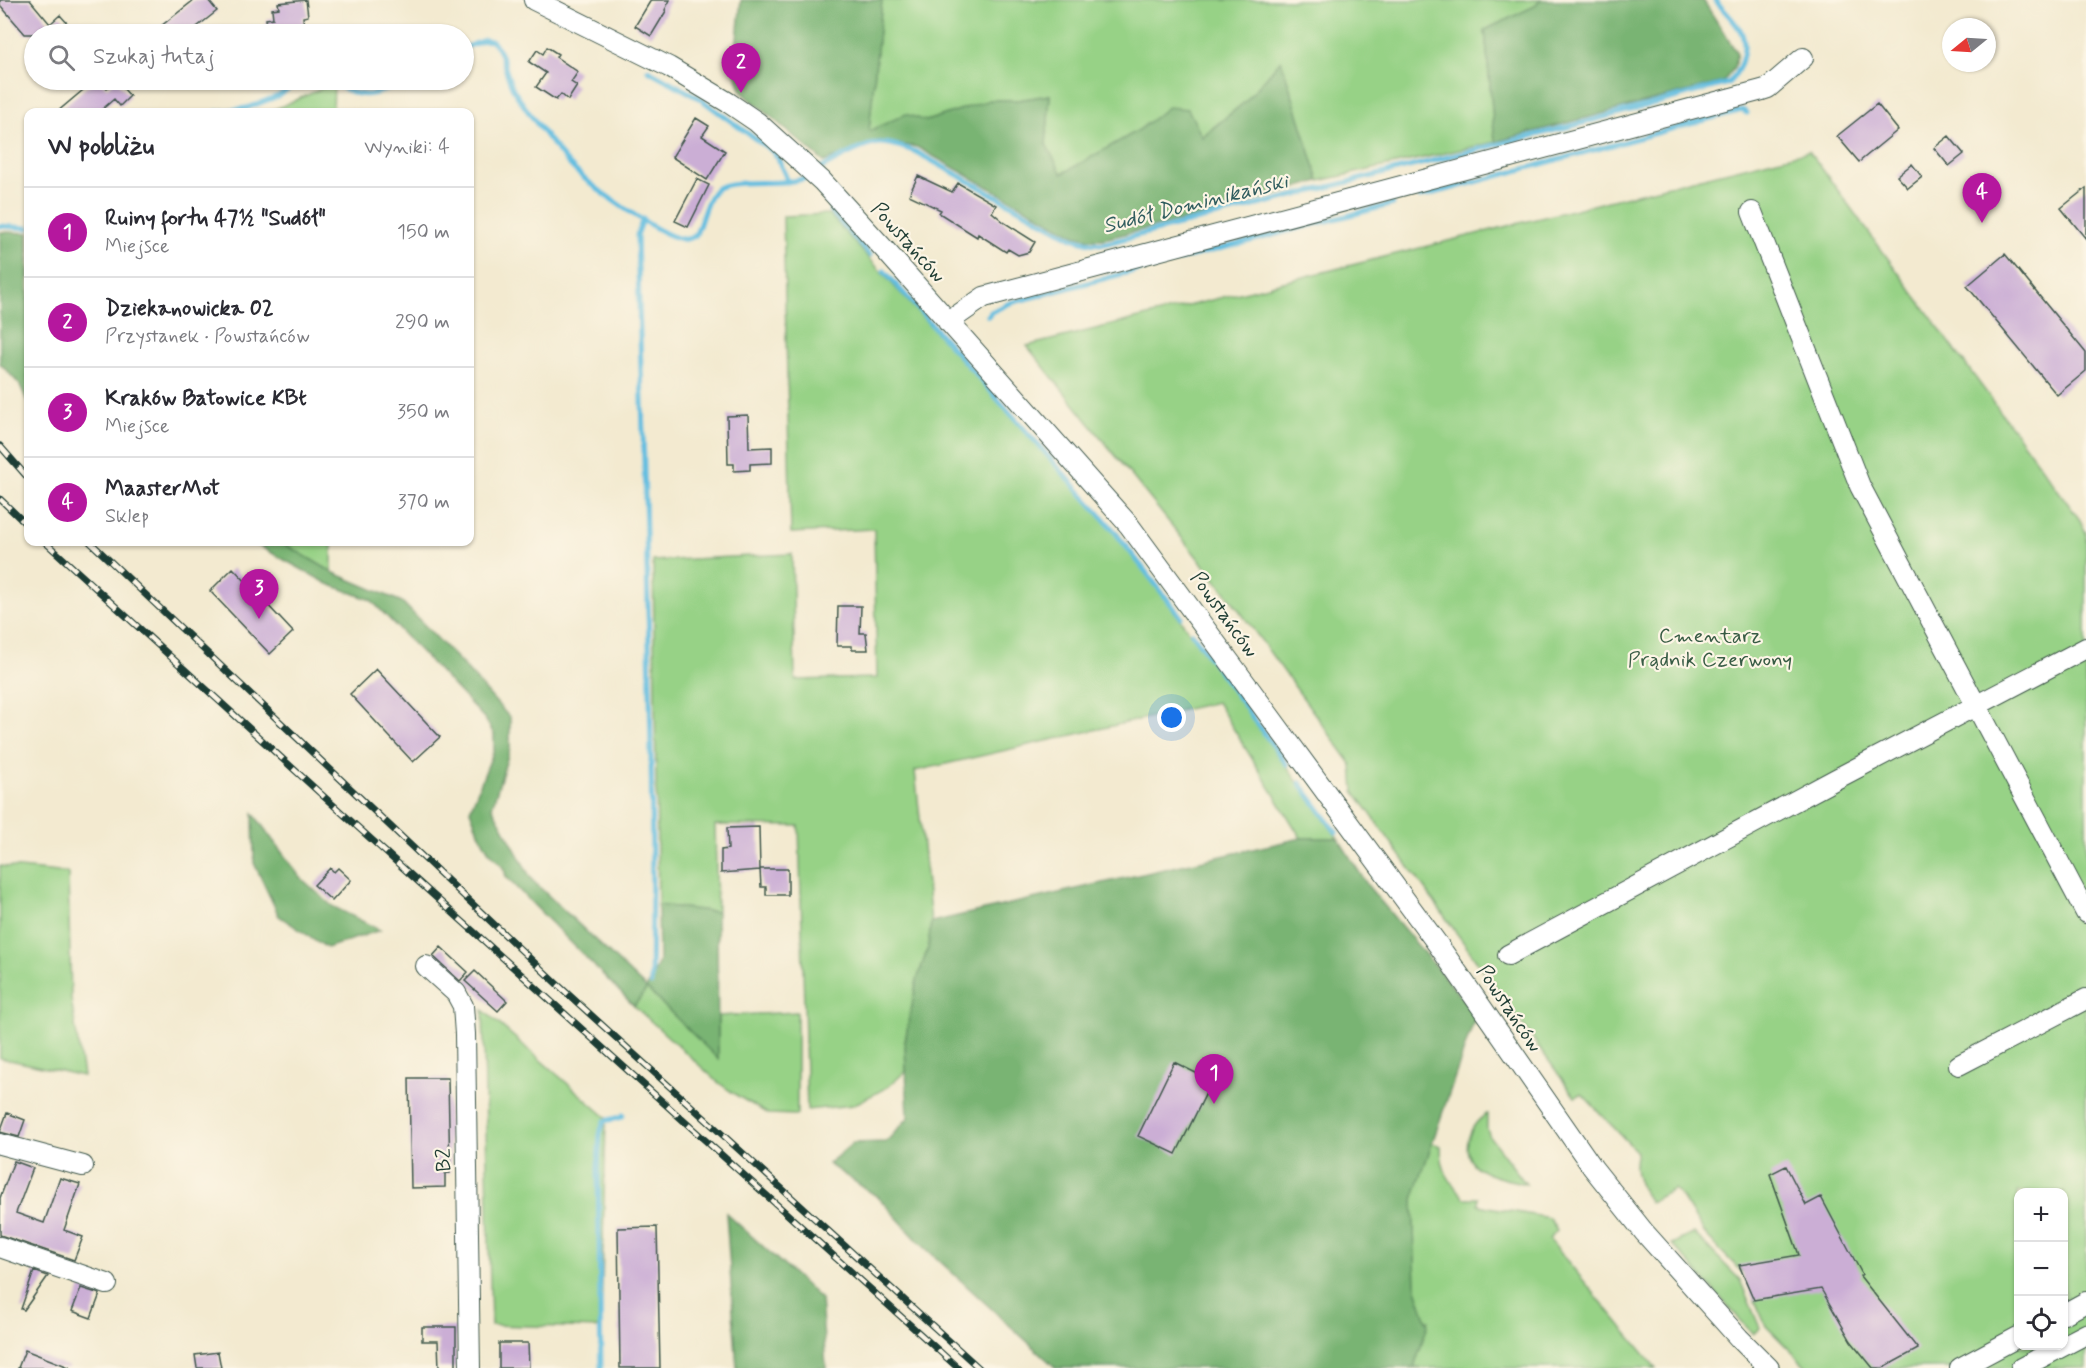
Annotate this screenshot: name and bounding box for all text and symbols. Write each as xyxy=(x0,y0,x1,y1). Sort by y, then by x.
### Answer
north arrow xyxy=(1942,18,1996,72)
search box xyxy=(24,24,474,90)
icon: search xyxy=(45,41,78,74)
text: Szukaj tutaj xyxy=(93,43,215,71)
pin: 2 xyxy=(722,44,760,93)
text: W pobliżu xyxy=(48,130,154,164)
text: Wyniki: 4 xyxy=(364,134,450,161)
water label: Sudół Dominikański xyxy=(1100,167,1293,240)
pin: 4 xyxy=(1962,174,2002,223)
street label: Powstańców xyxy=(864,196,952,289)
text: Ruiny fortu 47½ "Sudół" xyxy=(105,205,326,233)
text: 1 xyxy=(63,219,72,246)
text: 150 m xyxy=(397,219,450,246)
text: Miejsce xyxy=(105,233,169,260)
text: Dziekanowicka 02 xyxy=(105,295,274,323)
text: 2 xyxy=(63,309,72,336)
text: 290 m xyxy=(395,309,450,336)
text: Przystanek · Powstańców xyxy=(105,323,310,350)
text: Kraków Batowice KBt xyxy=(105,385,307,413)
text: 3 xyxy=(63,399,72,426)
text: 350 m xyxy=(397,399,450,426)
text: Miejsce xyxy=(105,413,169,440)
text: MaasterMot xyxy=(105,475,220,503)
text: 4 xyxy=(62,489,73,516)
text: 370 m xyxy=(398,489,450,516)
text: Sklep xyxy=(105,503,149,530)
street label: Powstańców xyxy=(1183,566,1265,663)
pin: 3 xyxy=(240,570,278,619)
park label: Cmentarz Prądnik Czerwony xyxy=(1628,622,1792,674)
your location xyxy=(1157,703,1186,732)
street label: Powstańców xyxy=(1470,959,1549,1058)
pin: 1 xyxy=(1194,1054,1234,1104)
street label: B2 xyxy=(430,1148,458,1172)
map controls xyxy=(2014,1188,2068,1350)
button: + xyxy=(2014,1188,2068,1242)
button: − xyxy=(2014,1242,2068,1296)
button: locate xyxy=(2014,1296,2068,1350)

